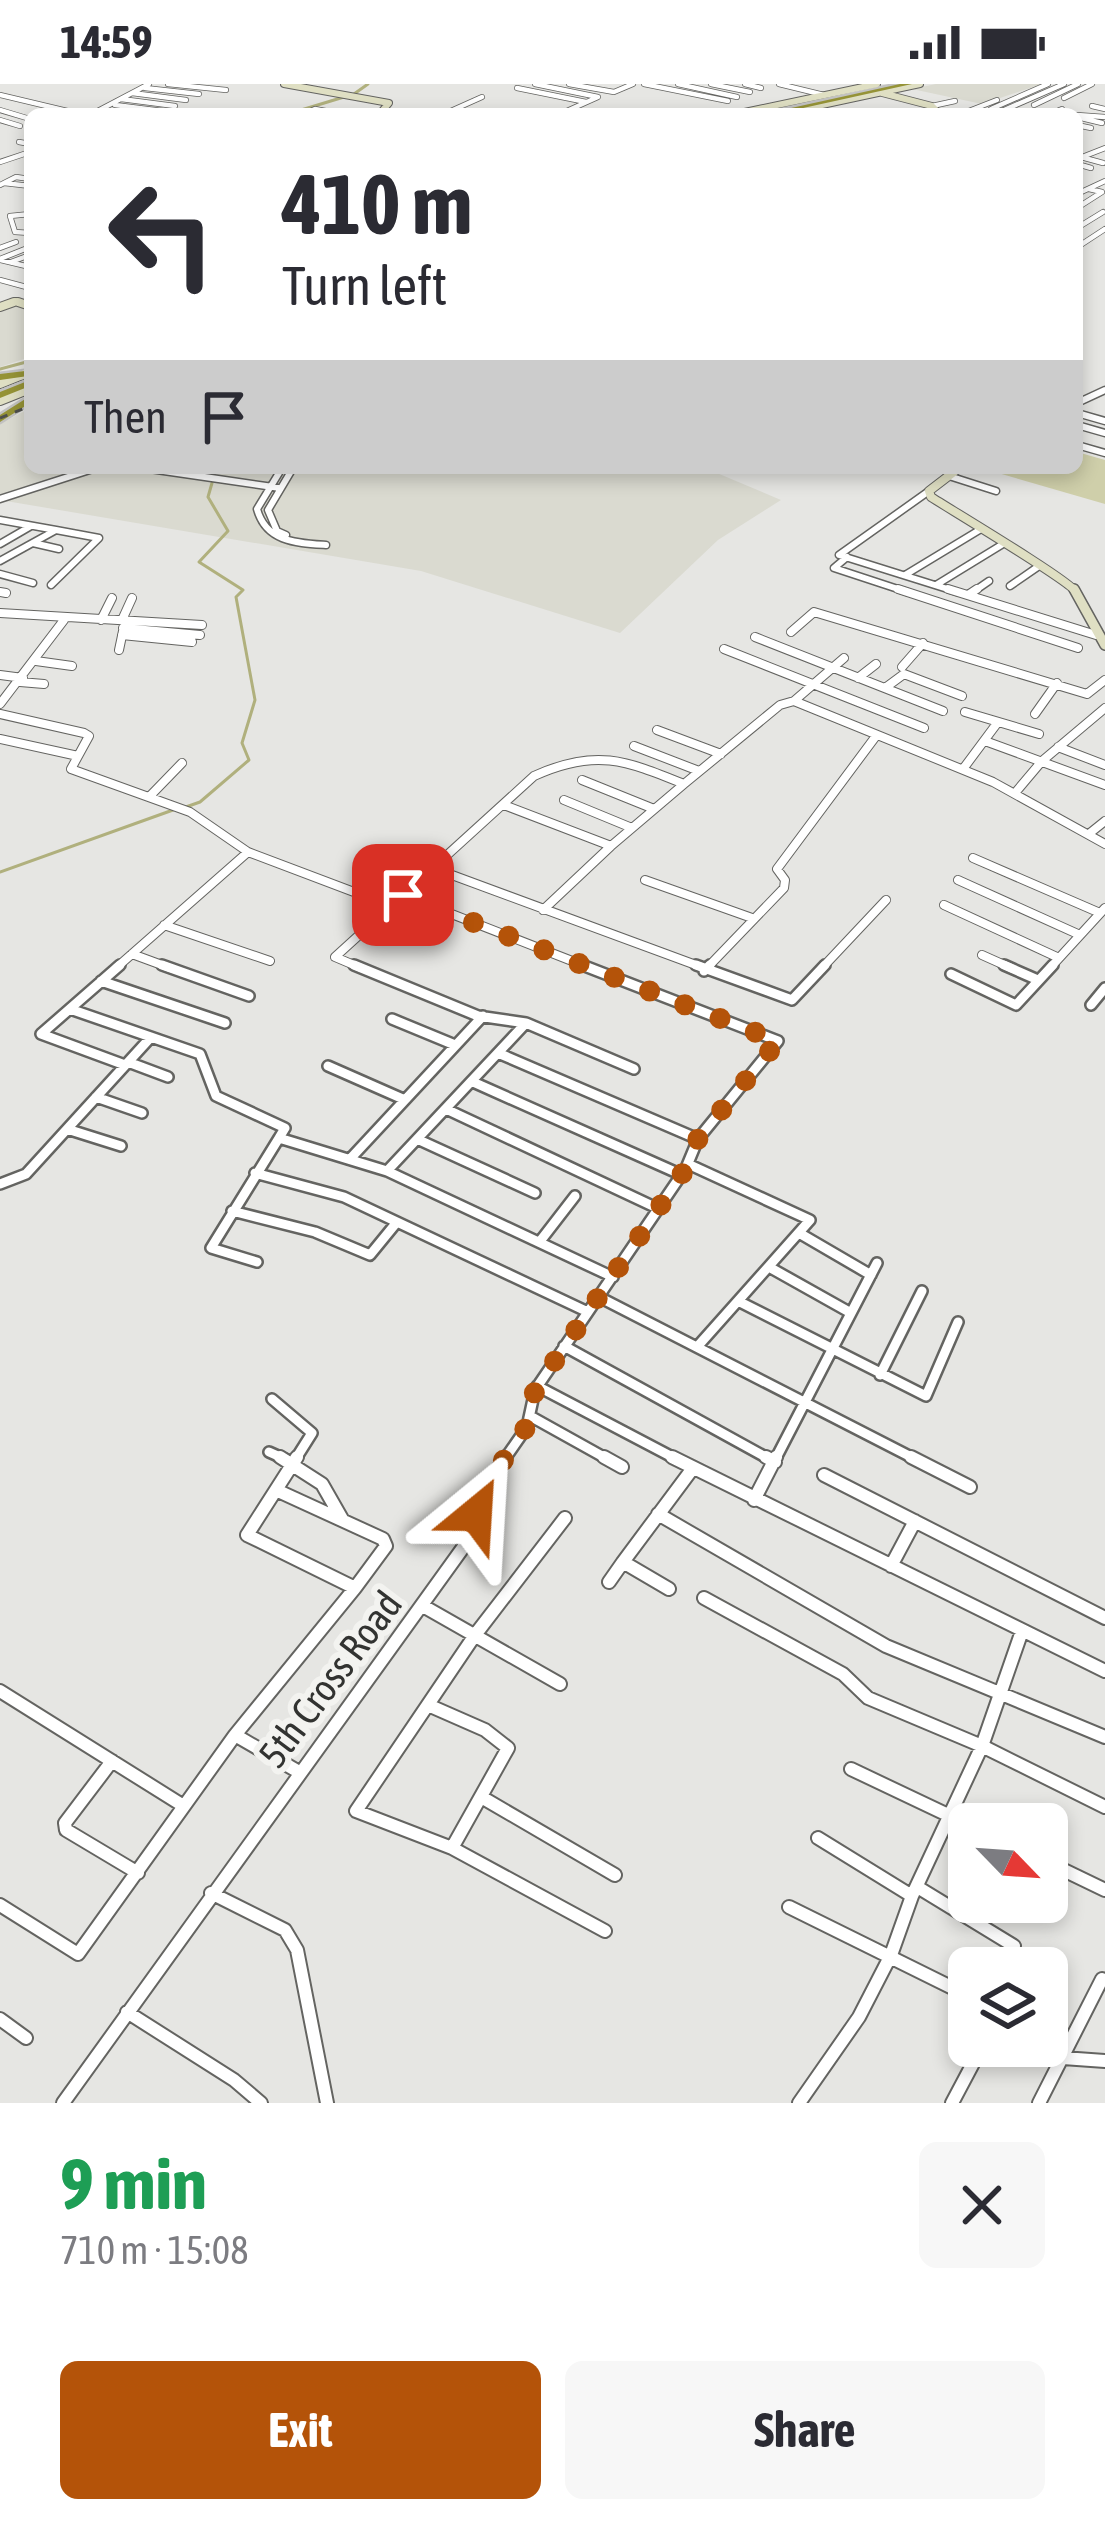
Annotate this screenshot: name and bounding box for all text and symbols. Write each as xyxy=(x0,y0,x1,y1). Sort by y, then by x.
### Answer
text: 14:59 xyxy=(60,16,153,68)
icon: left xyxy=(84,156,240,312)
text: 410 m xyxy=(282,156,472,252)
text: Turn left xyxy=(282,255,447,316)
icon: arrive xyxy=(191,384,257,450)
text: Then xyxy=(84,391,167,443)
pin xyxy=(352,844,454,946)
icon: arrive xyxy=(370,862,436,928)
position arrow xyxy=(413,1451,539,1577)
street label: 5th Cross Road xyxy=(250,1582,410,1776)
north arrow xyxy=(948,1803,1068,1923)
map controls xyxy=(948,1803,1068,2067)
button: layers xyxy=(948,1947,1068,2067)
text: 9 min xyxy=(60,2142,207,2224)
button: close xyxy=(919,2142,1045,2268)
text: 710 m · 15:08 xyxy=(60,2228,249,2272)
button: Exit xyxy=(60,2361,541,2499)
button: Share xyxy=(565,2361,1045,2499)

